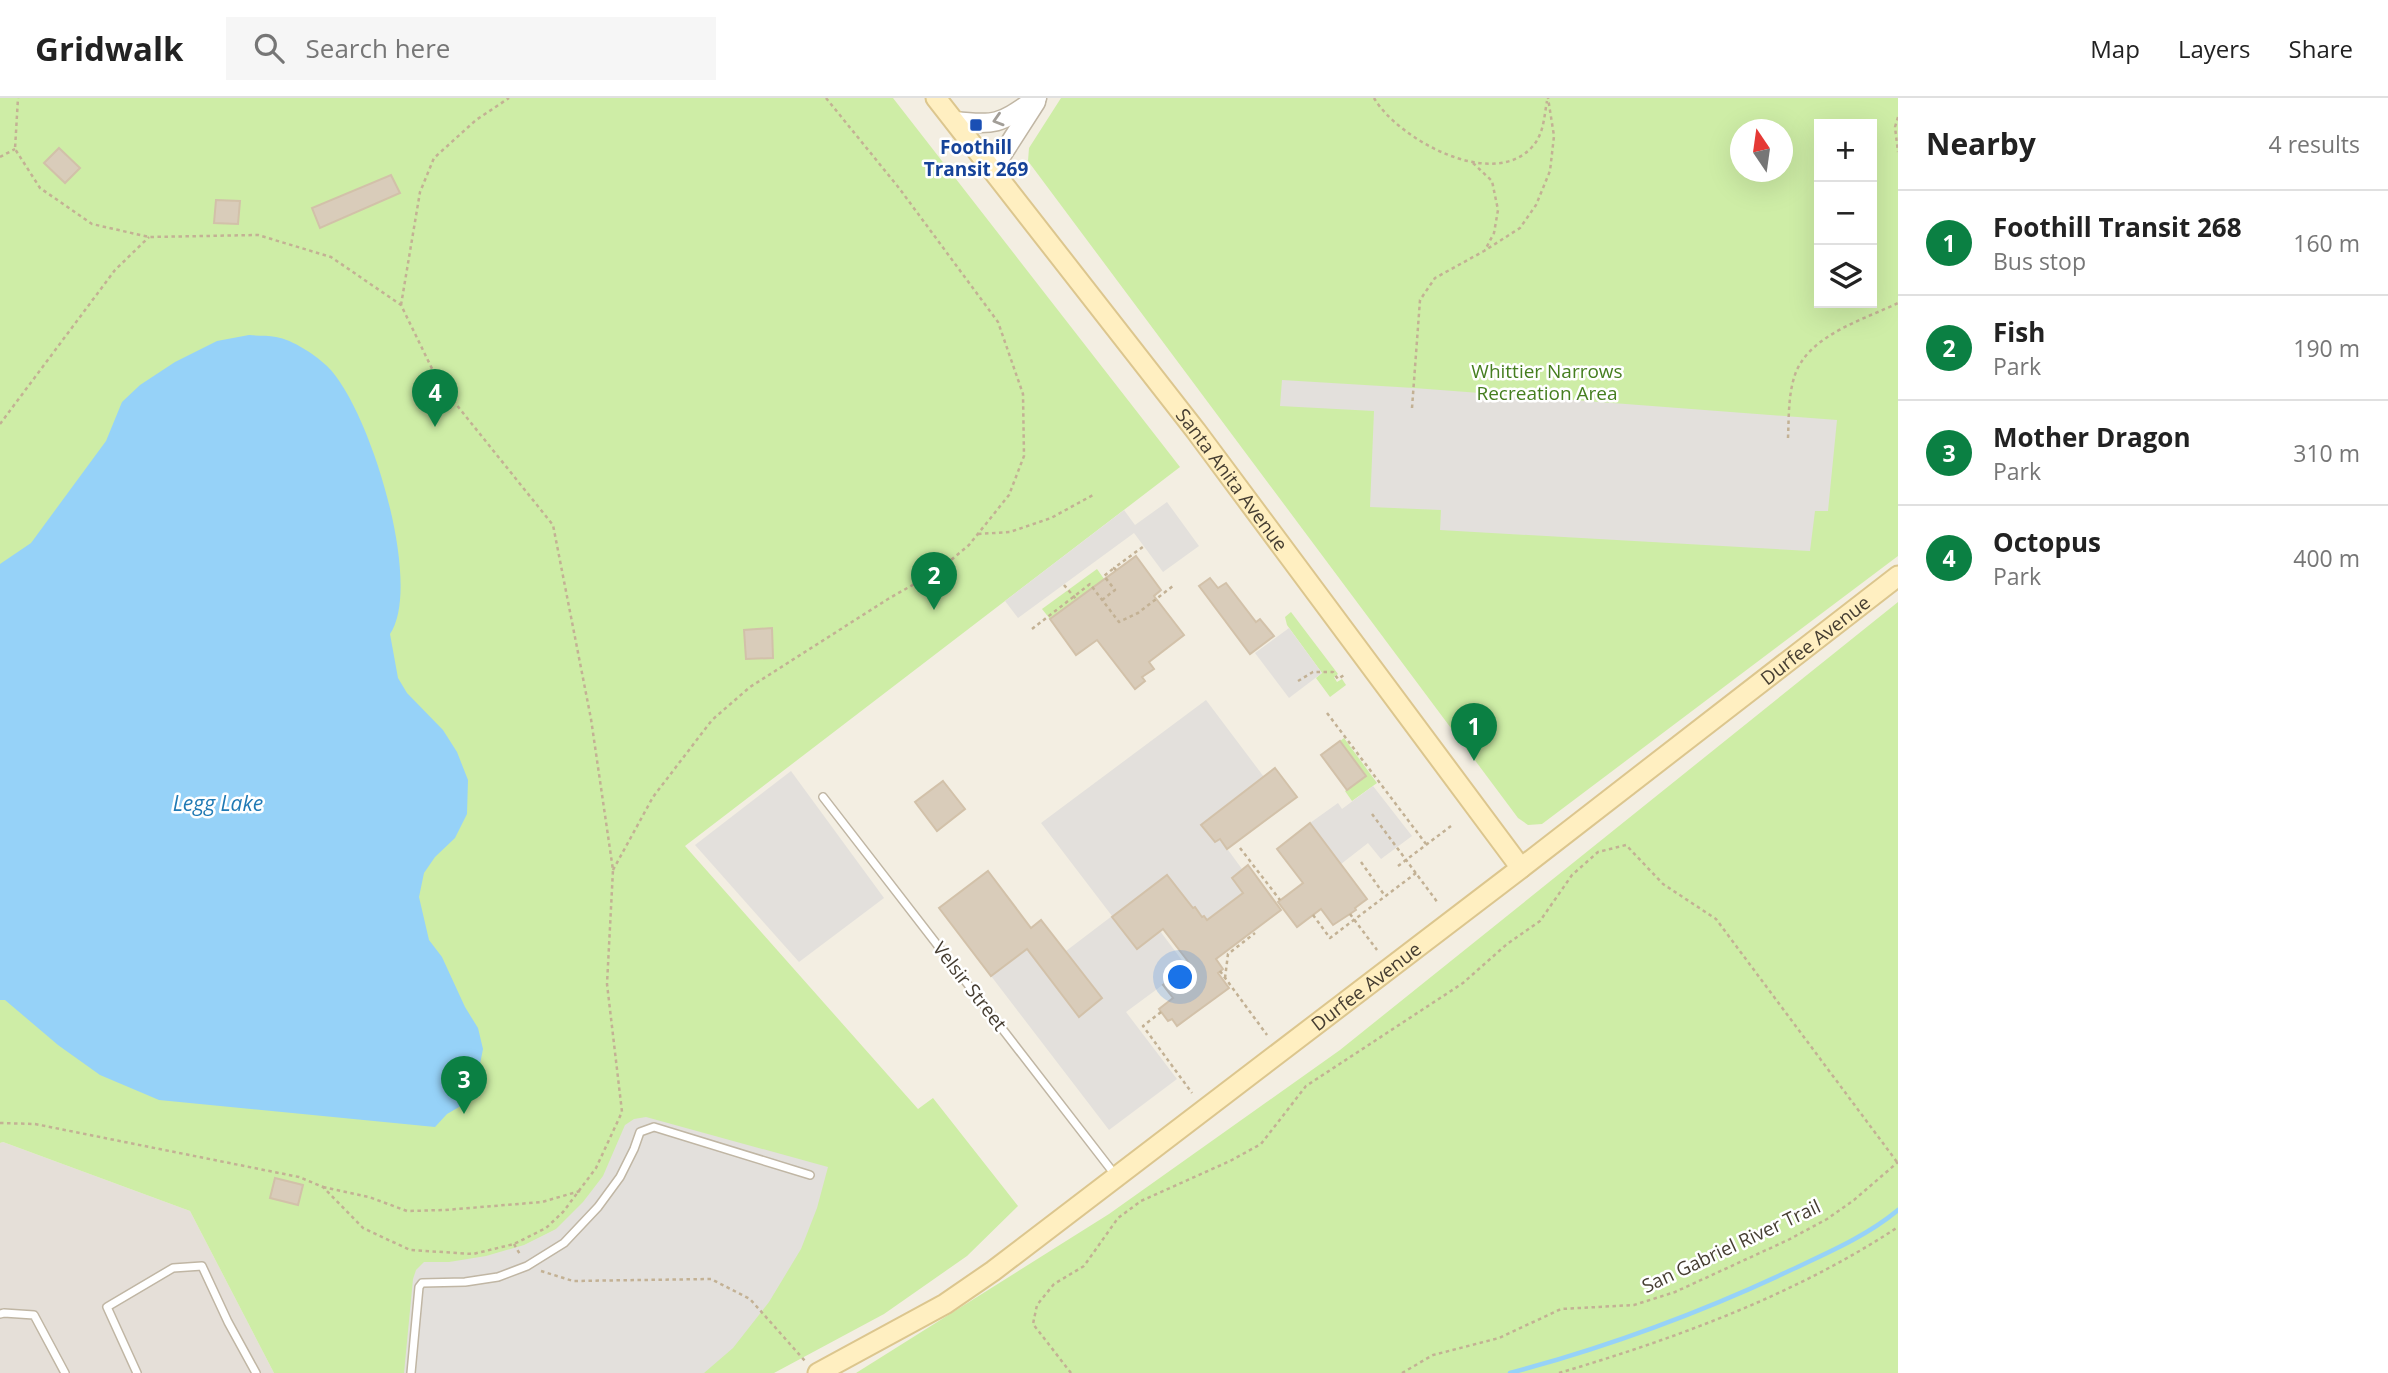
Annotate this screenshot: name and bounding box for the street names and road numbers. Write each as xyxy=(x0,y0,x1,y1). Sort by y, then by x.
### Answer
street label: Santa Anita Avenue xyxy=(1170,403,1294,556)
street label: Durfee Avenue xyxy=(1755,589,1875,691)
street label: Velsir Street xyxy=(927,936,1013,1036)
street label: Durfee Avenue xyxy=(1306,936,1426,1037)
street label: San Gabriel River Trail xyxy=(1637,1193,1825,1299)

